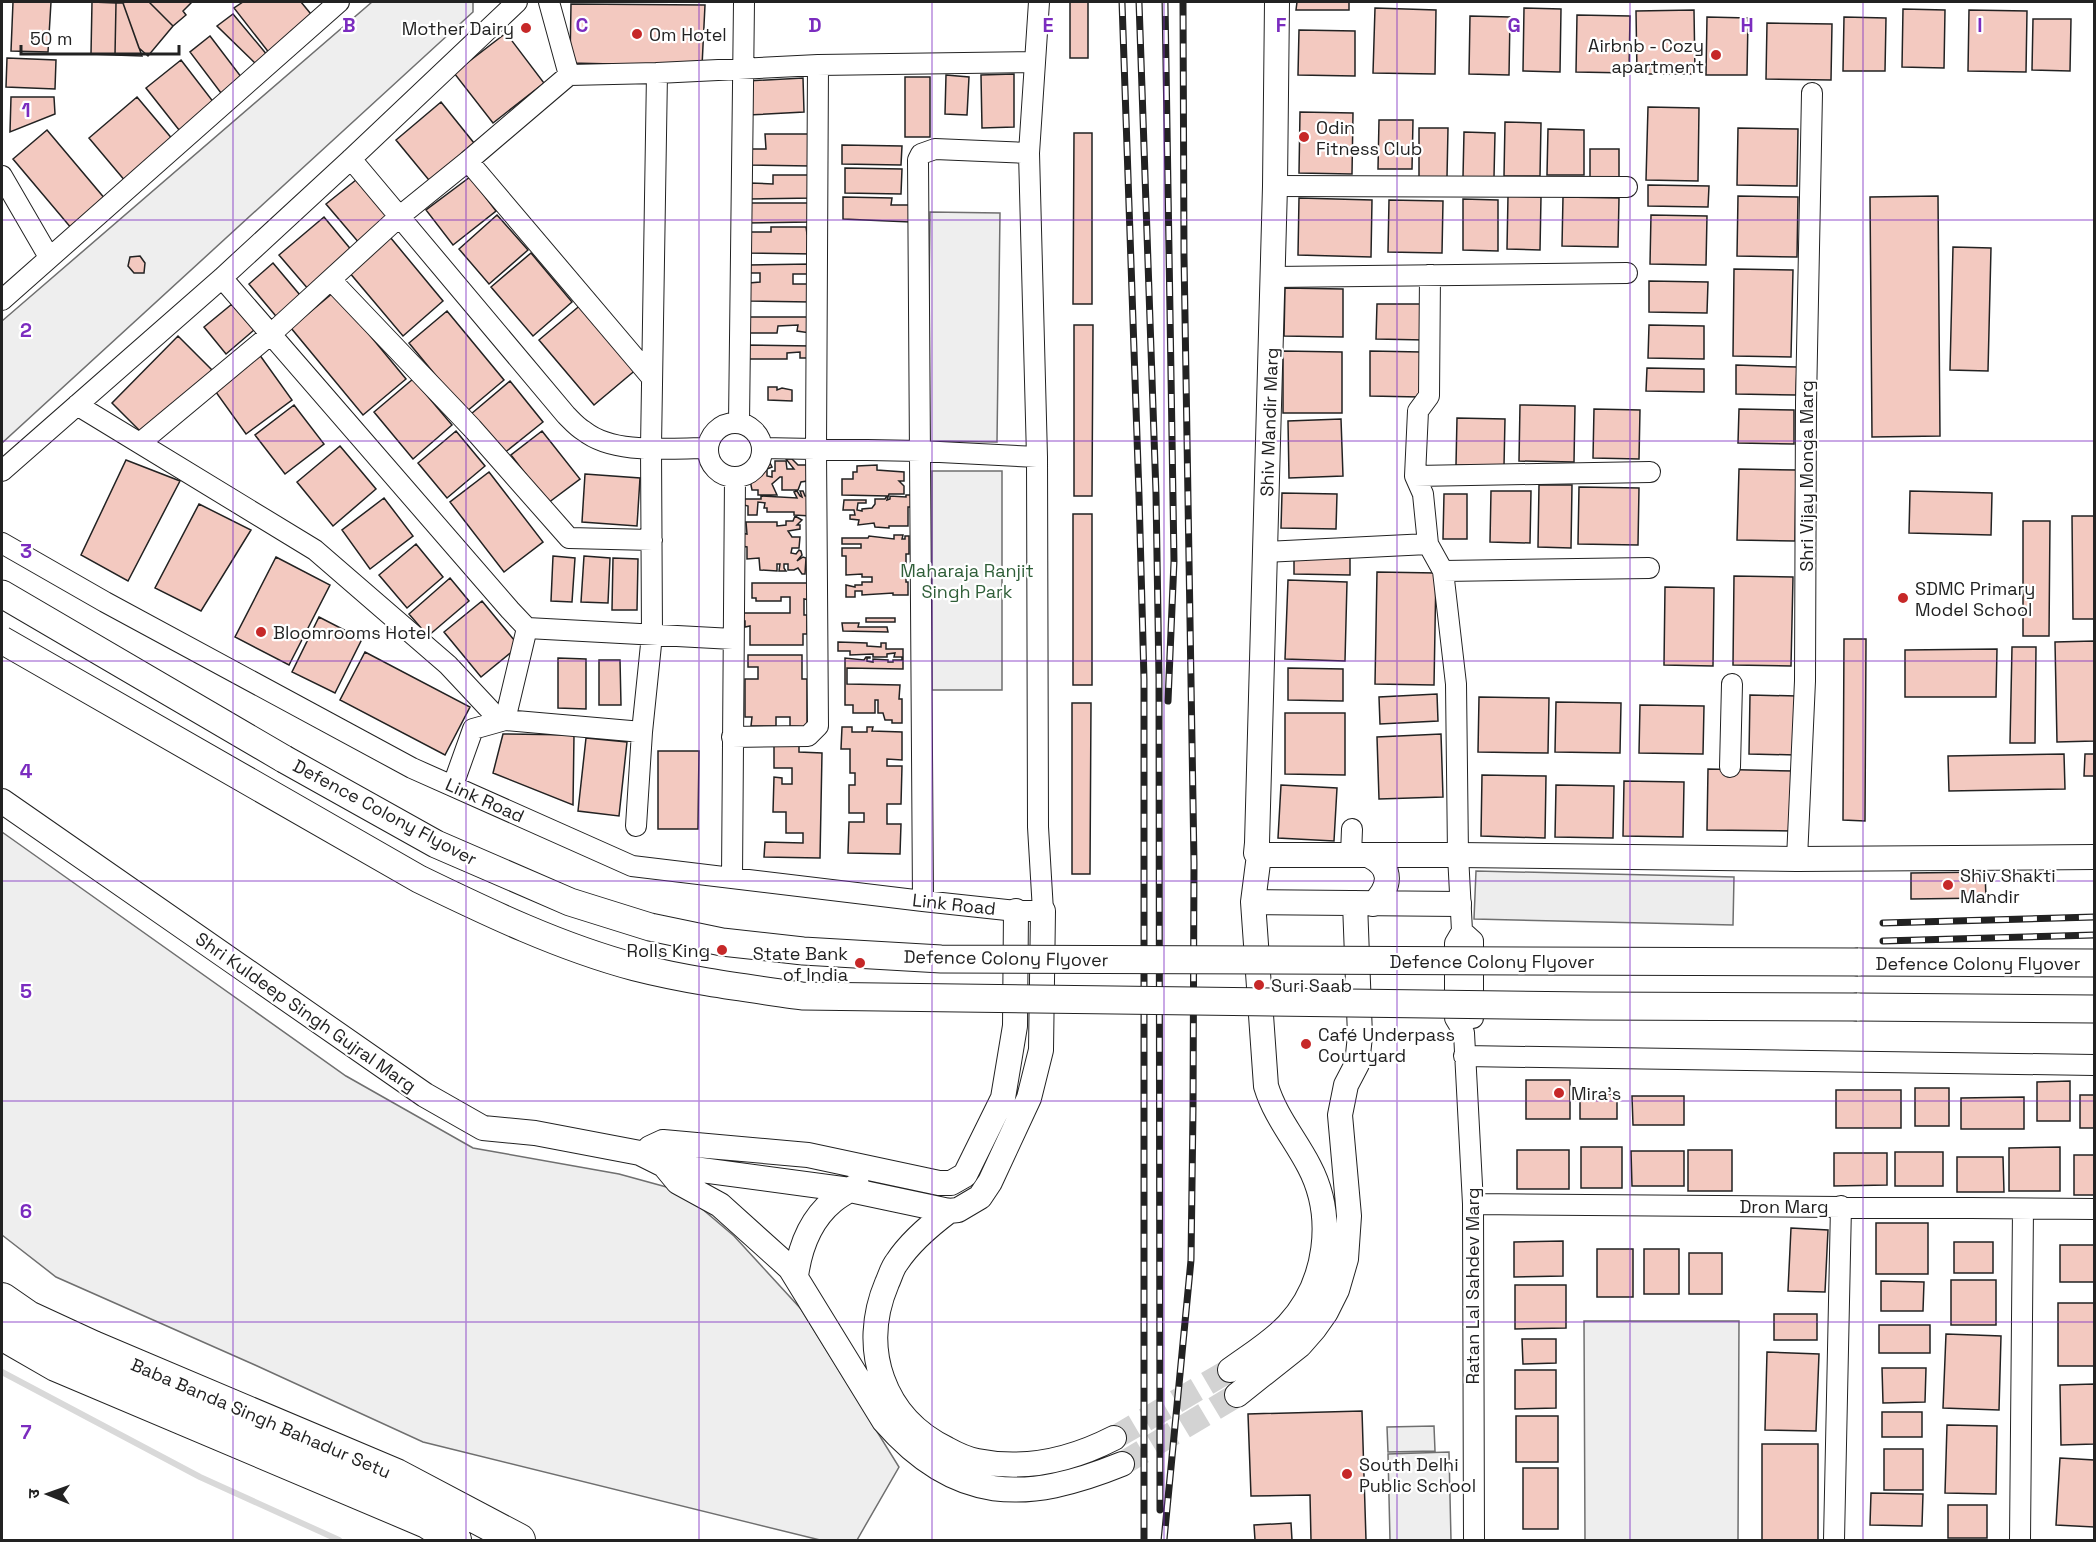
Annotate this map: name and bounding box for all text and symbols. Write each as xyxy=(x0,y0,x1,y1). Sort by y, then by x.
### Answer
text: B xyxy=(342,12,356,38)
text: C xyxy=(576,12,589,38)
text: D xyxy=(808,12,822,38)
text: E xyxy=(1042,12,1054,38)
text: F xyxy=(1276,12,1287,38)
text: G xyxy=(1507,12,1521,38)
text: H xyxy=(1740,12,1754,38)
text: I xyxy=(1977,12,1983,38)
place label: Mother Dairy xyxy=(402,17,514,40)
scale bar xyxy=(21,18,178,56)
marker: Mother Dairy xyxy=(519,21,533,35)
place label: Om Hotel xyxy=(649,23,727,46)
text: 50 m xyxy=(30,27,72,50)
marker: Om Hotel xyxy=(630,27,644,41)
place label: Airbnb - Cozy apartment xyxy=(1588,34,1704,78)
marker: Airbnb - Cozy apartment xyxy=(1709,48,1723,62)
text: 1 xyxy=(21,97,31,123)
place label: Odin Fitness Club xyxy=(1316,116,1422,160)
marker: Odin Fitness Club xyxy=(1297,130,1311,144)
text: 2 xyxy=(20,317,32,343)
street label: Shiv Mandir Marg xyxy=(1255,347,1283,497)
street label: Shri Vijay Monga Marg xyxy=(1795,380,1818,572)
text: 3 xyxy=(20,538,32,564)
park label: Maharaja Ranjit Singh Park xyxy=(900,559,1034,603)
place label: SDMC Primary Model School xyxy=(1915,577,2035,621)
marker: SDMC Primary Model School xyxy=(1896,591,1910,605)
place label: Bloomrooms Hotel xyxy=(273,621,431,644)
marker: Bloomrooms Hotel xyxy=(254,625,268,639)
street label: Defence Colony Flyover xyxy=(289,754,481,870)
text: 4 xyxy=(20,758,33,784)
street label: Link Road xyxy=(442,772,528,828)
place label: Shiv Shakti Mandir xyxy=(1960,864,2056,908)
marker: Shiv Shakti Mandir xyxy=(1941,878,1955,892)
street label: Link Road xyxy=(911,888,997,920)
street label: Shri Kuldeep Singh Gujral Marg xyxy=(191,927,421,1097)
place label: Rolls King xyxy=(627,939,710,962)
place label: State Bank of India xyxy=(753,942,848,986)
marker: Rolls King xyxy=(715,943,729,957)
street label: Defence Colony Flyover xyxy=(903,945,1109,971)
street label: Defence Colony Flyover xyxy=(1390,950,1595,973)
street label: Defence Colony Flyover xyxy=(1876,952,2081,975)
marker: State Bank of India xyxy=(853,956,867,970)
place label: Suri Saab xyxy=(1271,974,1352,997)
text: 5 xyxy=(20,978,32,1004)
marker: Suri Saab xyxy=(1252,978,1266,992)
place label: Café Underpass Courtyard xyxy=(1318,1023,1455,1067)
marker: Café Underpass Courtyard xyxy=(1299,1037,1313,1051)
place label: Mira's xyxy=(1571,1082,1621,1105)
marker: Mira's xyxy=(1552,1086,1566,1100)
street label: Ratan Lal Sahdev Marg xyxy=(1461,1187,1484,1385)
street label: Dron Marg xyxy=(1739,1195,1829,1218)
text: 6 xyxy=(20,1198,32,1224)
street label: Baba Banda Singh Bahadur Setu xyxy=(127,1353,395,1483)
text: 7 xyxy=(20,1419,32,1445)
place label: South Delhi Public School xyxy=(1359,1453,1476,1497)
north arrow xyxy=(18,1464,78,1524)
marker: South Delhi Public School xyxy=(1340,1467,1354,1481)
text: उ xyxy=(23,1488,44,1499)

